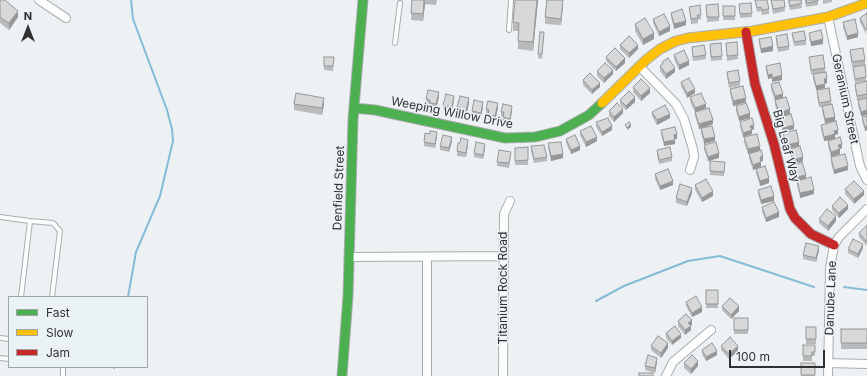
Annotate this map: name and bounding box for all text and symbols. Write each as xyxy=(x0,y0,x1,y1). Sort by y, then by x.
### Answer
north arrow xyxy=(8,8,48,48)
text: N xyxy=(24,9,32,23)
street label: Geranium Street xyxy=(828,52,862,146)
street label: Weeping Willow Drive xyxy=(390,94,514,132)
street label: Big Leaf Way xyxy=(769,108,803,184)
street label: Denfield Street xyxy=(330,145,348,231)
street label: Titanium Rock Road xyxy=(496,232,510,344)
street label: Danube Lane xyxy=(822,260,840,336)
legend xyxy=(8,296,148,368)
text: Fast xyxy=(46,305,70,320)
text: Slow xyxy=(46,325,73,340)
scale bar xyxy=(731,342,827,368)
text: Jam xyxy=(46,345,70,360)
text: 100 m xyxy=(736,349,770,364)

